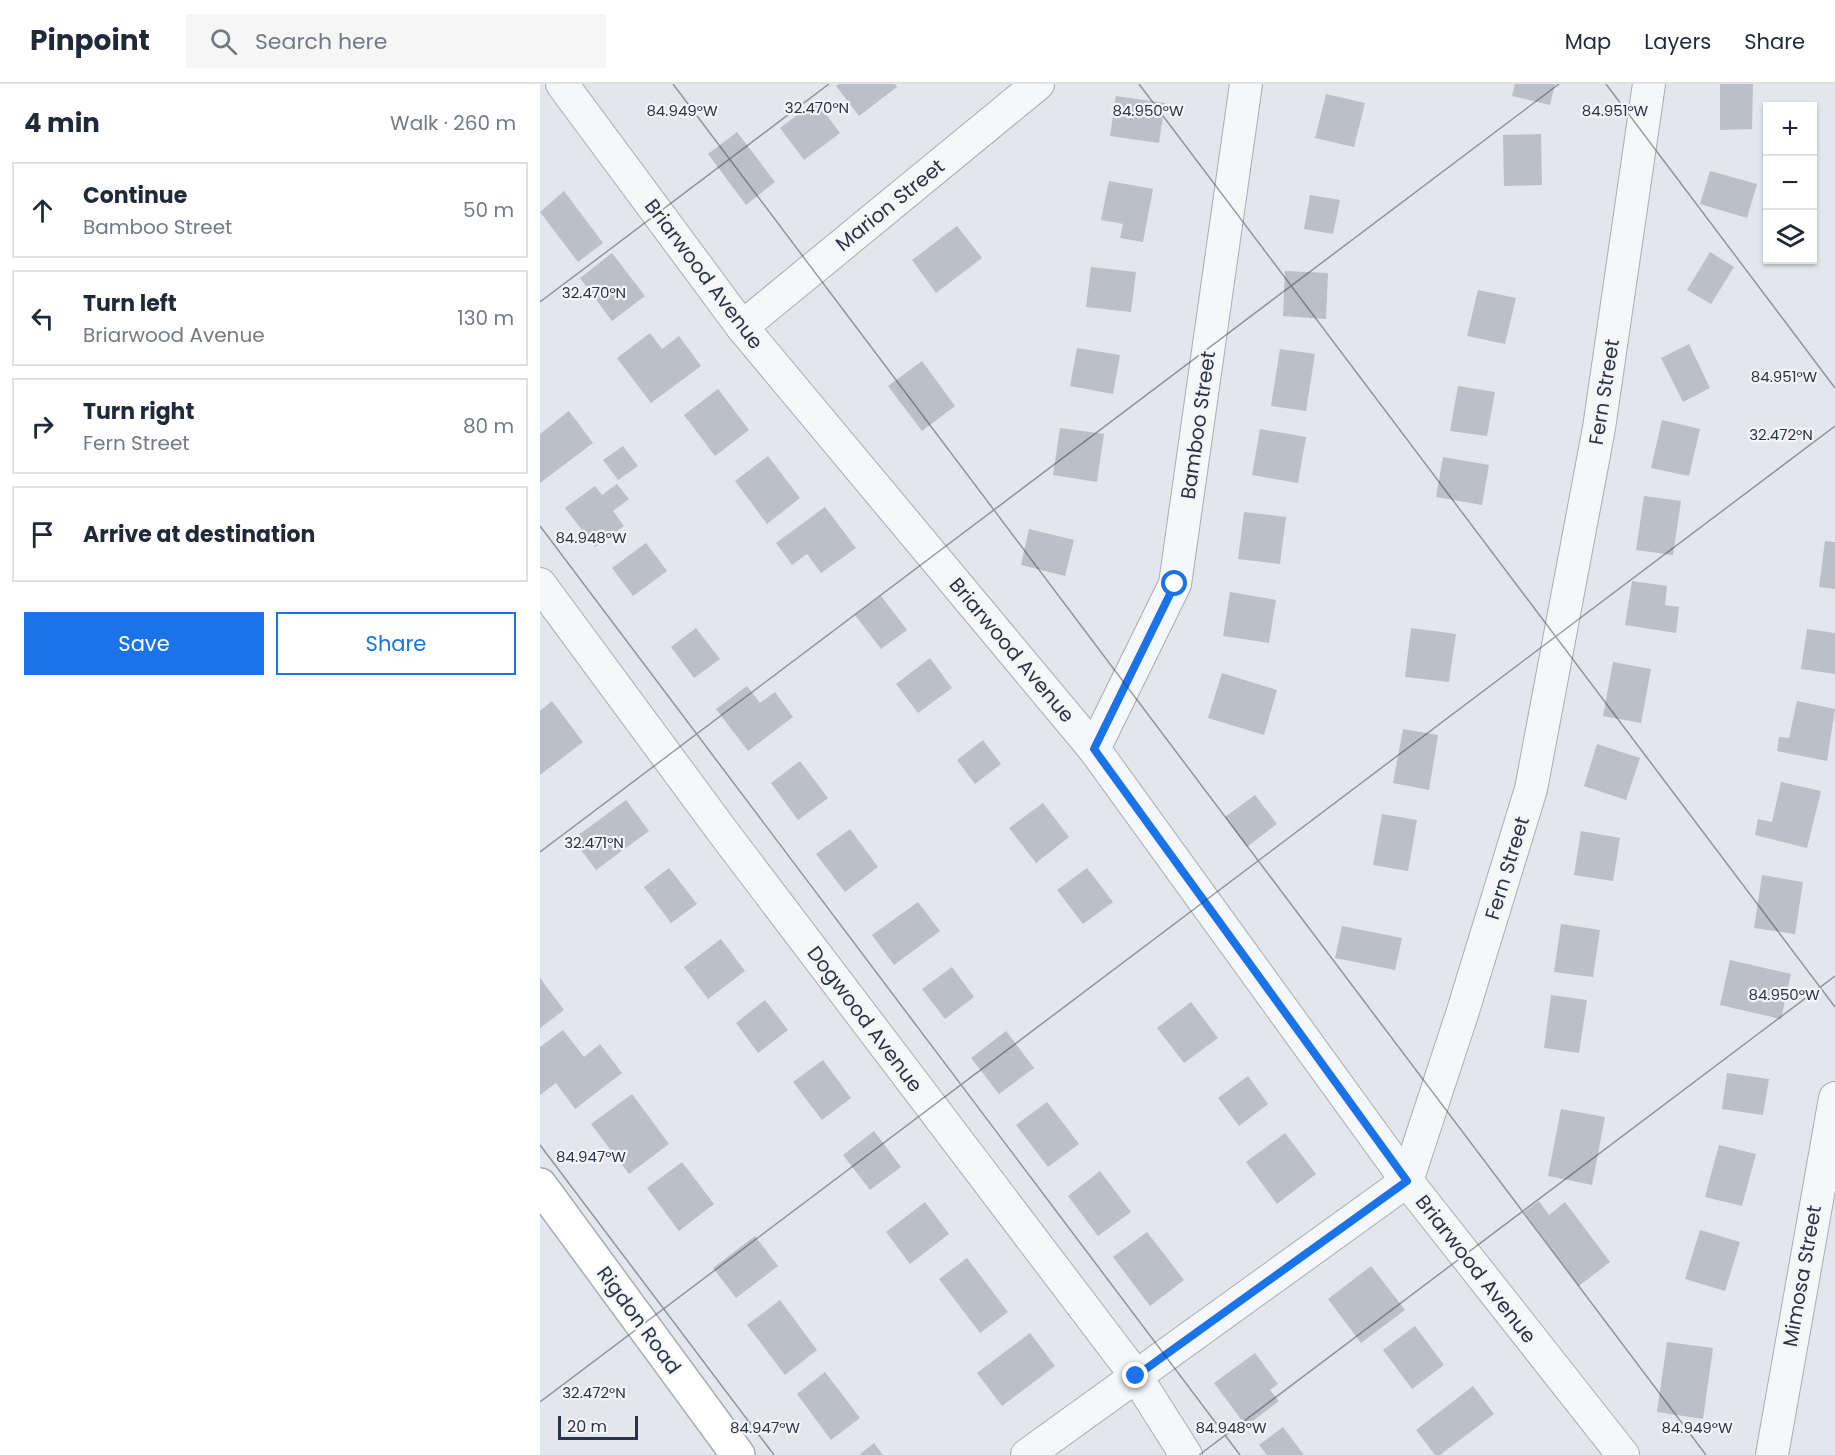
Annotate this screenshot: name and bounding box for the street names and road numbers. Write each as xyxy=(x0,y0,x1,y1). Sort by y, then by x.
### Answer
street label: Marion Street xyxy=(830,152,950,258)
street label: Briarwood Avenue xyxy=(638,193,770,355)
street label: Fern Street xyxy=(1582,337,1626,447)
street label: Bamboo Street xyxy=(1174,349,1222,501)
street label: Briarwood Avenue xyxy=(943,571,1081,729)
street label: Fern Street xyxy=(1478,813,1536,923)
street label: Dogwood Avenue xyxy=(801,940,929,1098)
street label: Briarwood Avenue xyxy=(1409,1189,1543,1349)
street label: Mimosa Street xyxy=(1776,1203,1828,1349)
street label: Rigdon Road xyxy=(590,1260,688,1380)

